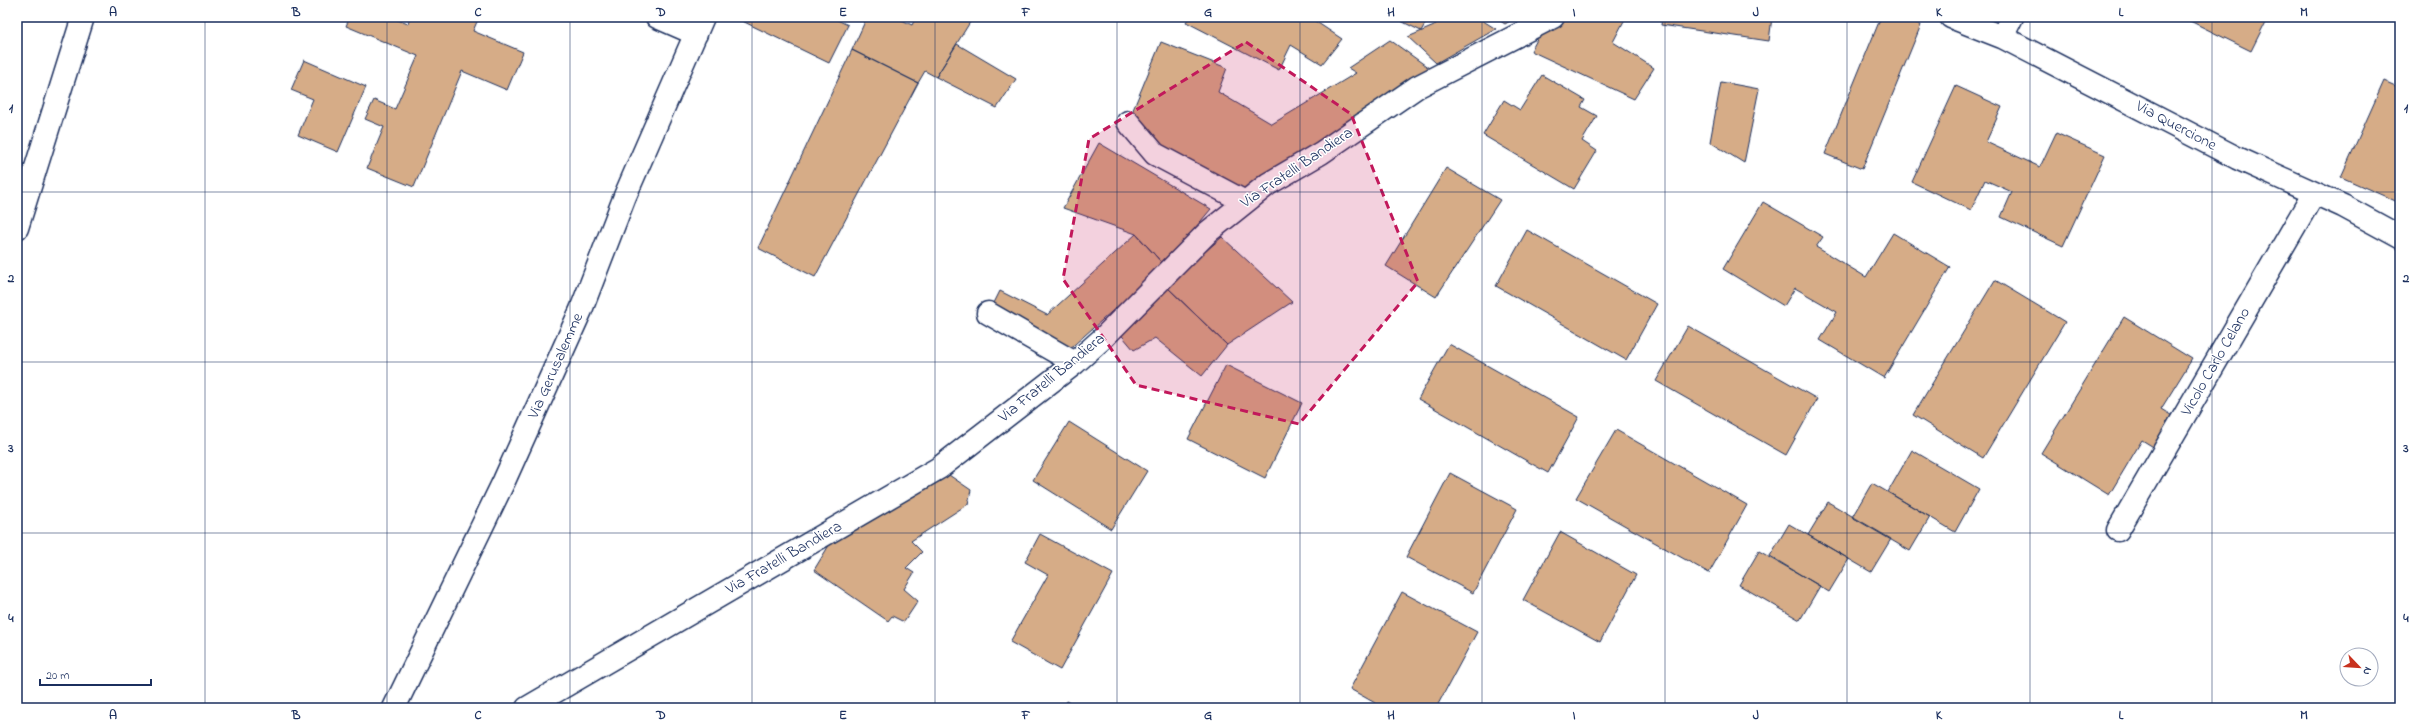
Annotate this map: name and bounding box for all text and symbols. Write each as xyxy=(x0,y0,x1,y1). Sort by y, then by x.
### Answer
text: A xyxy=(109,3,117,22)
text: B xyxy=(291,3,301,22)
text: C xyxy=(474,3,482,22)
text: D xyxy=(655,3,666,22)
text: E xyxy=(839,3,847,22)
text: F xyxy=(1021,3,1031,22)
text: G xyxy=(1204,3,1212,22)
text: H xyxy=(1387,3,1395,22)
text: I xyxy=(1572,3,1576,22)
text: J xyxy=(1753,3,1759,22)
text: K xyxy=(1936,3,1943,22)
text: L xyxy=(2119,3,2125,22)
text: M xyxy=(2300,3,2308,22)
street label: Via Quercione xyxy=(2130,94,2222,158)
text: 1 xyxy=(9,99,14,118)
text: 1 xyxy=(2404,99,2409,118)
street label: Via Fratelli Bandiera xyxy=(1235,121,1358,215)
text: 2 xyxy=(7,269,15,288)
text: 2 xyxy=(2402,269,2410,288)
street label: Vicolo Carlo Celano xyxy=(2175,303,2257,422)
street label: Via Gerusalemme xyxy=(521,308,590,424)
street label: Via Fratelli Bandiera xyxy=(993,327,1111,429)
text: 3 xyxy=(7,439,14,458)
text: 3 xyxy=(2402,439,2409,458)
street label: Via Fratelli Bandiera xyxy=(720,515,847,602)
text: 4 xyxy=(7,609,14,628)
text: 4 xyxy=(2402,609,2409,628)
north arrow xyxy=(2339,647,2379,687)
scale bar xyxy=(40,661,151,687)
text: N xyxy=(2358,664,2376,678)
text: 20 m xyxy=(46,667,69,685)
text: A xyxy=(109,706,117,725)
text: B xyxy=(291,706,301,725)
text: C xyxy=(474,706,482,725)
text: D xyxy=(655,706,666,725)
text: E xyxy=(839,706,847,725)
text: F xyxy=(1021,706,1031,725)
text: G xyxy=(1204,706,1212,725)
text: H xyxy=(1387,706,1395,725)
text: I xyxy=(1572,706,1576,725)
text: J xyxy=(1753,706,1759,725)
text: K xyxy=(1936,706,1943,725)
text: L xyxy=(2119,706,2125,725)
text: M xyxy=(2300,706,2308,725)

